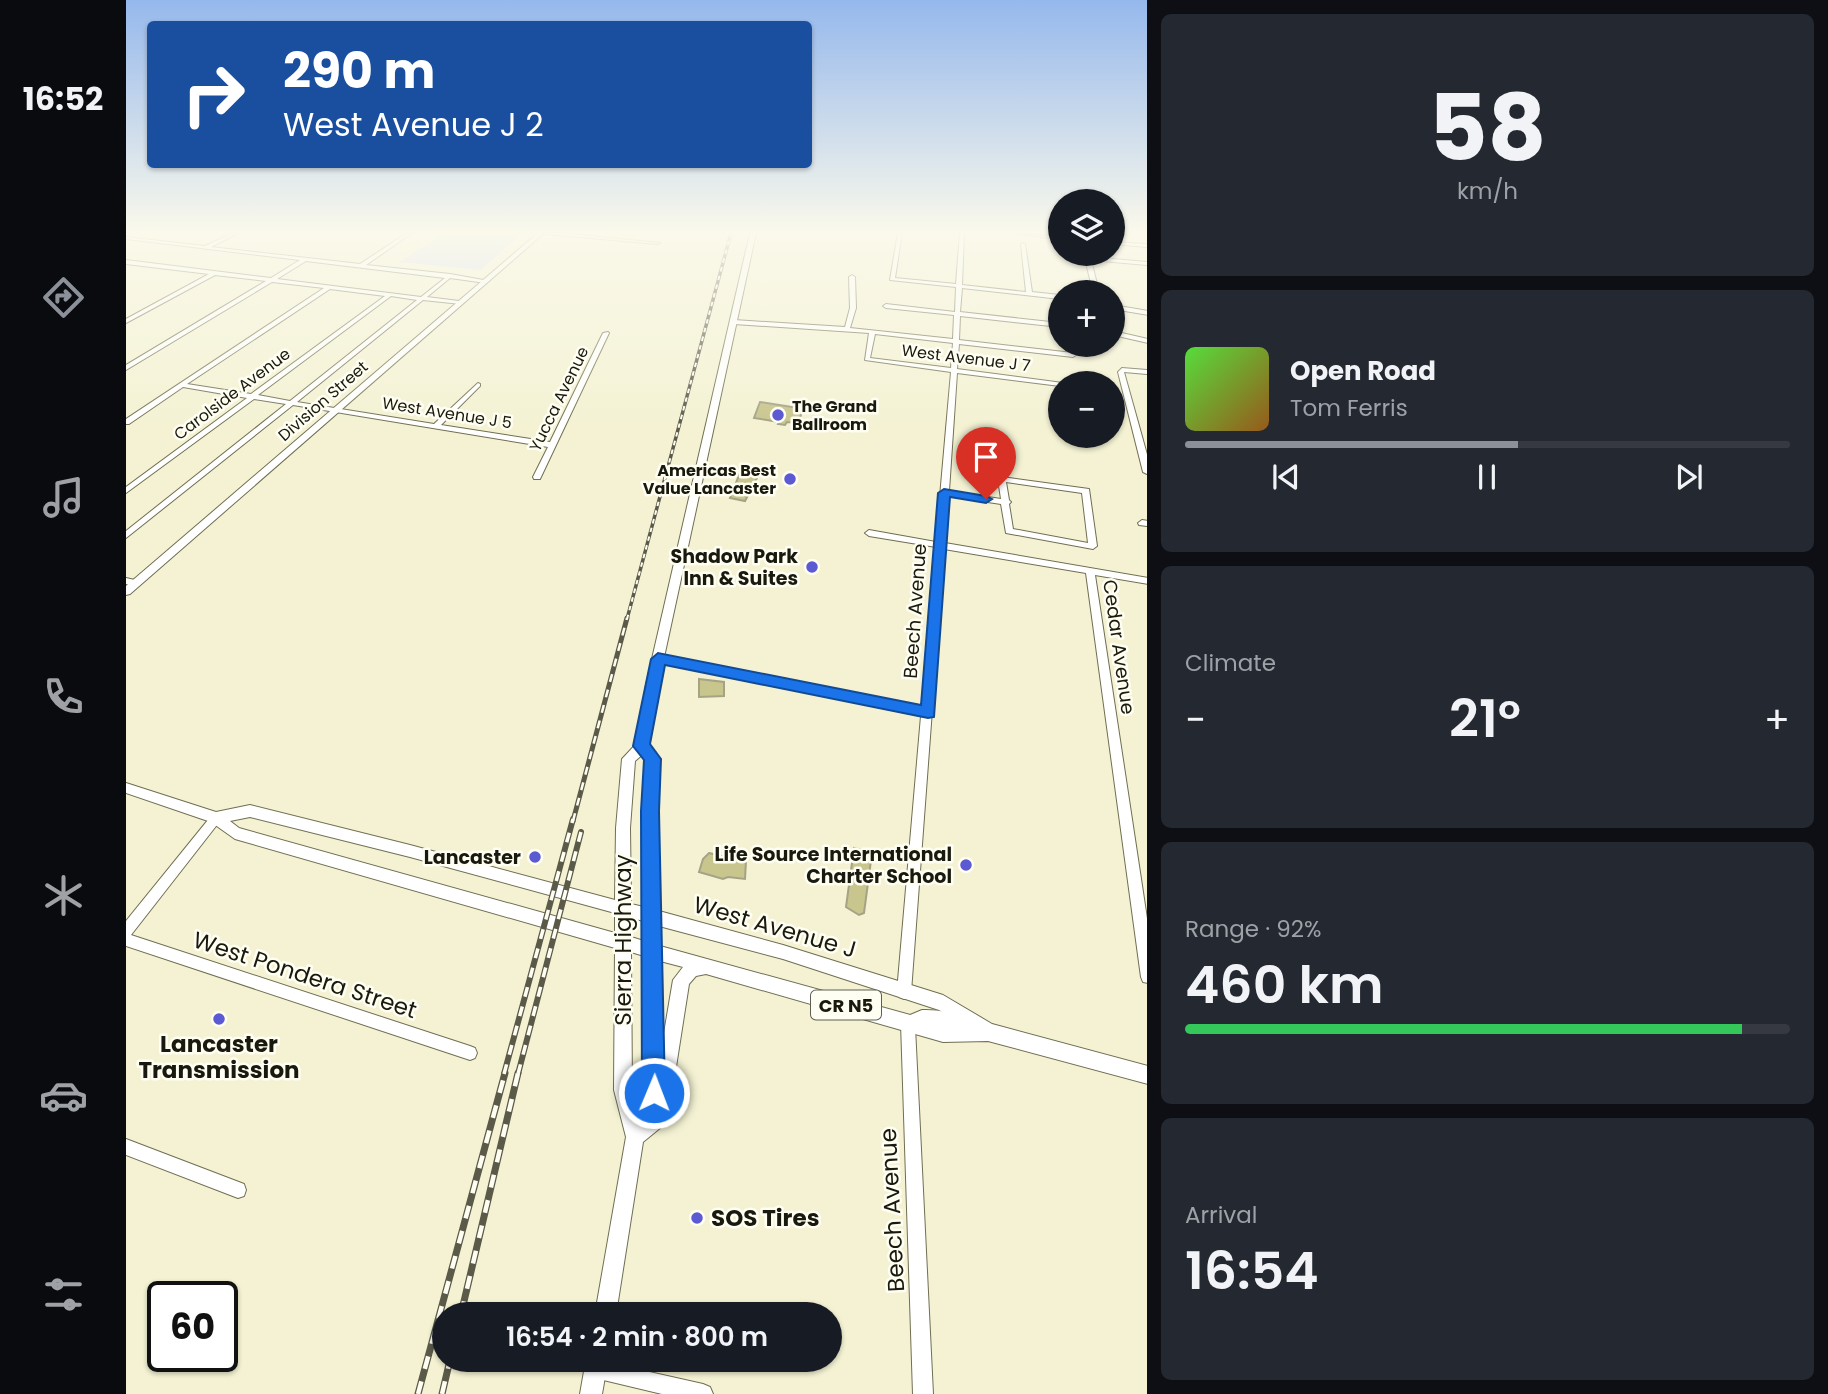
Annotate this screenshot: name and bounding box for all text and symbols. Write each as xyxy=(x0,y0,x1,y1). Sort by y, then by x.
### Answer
text: 290 m xyxy=(283,37,435,105)
icon: right xyxy=(168,49,259,140)
text: 58 xyxy=(1428,64,1547,192)
text: 16:52 xyxy=(23,76,103,121)
text: West Avenue J 2 xyxy=(283,102,544,147)
text: km/h xyxy=(1457,175,1518,207)
map controls xyxy=(1048,189,1125,448)
button: layers xyxy=(1048,189,1125,266)
icon: directions xyxy=(39,273,88,322)
button: + xyxy=(1048,280,1125,357)
street label: West Avenue J 7 xyxy=(900,339,1032,377)
street label: Carolside Avenue xyxy=(169,342,295,446)
street label: Yucca Avenue xyxy=(524,343,594,455)
text: Open Road xyxy=(1290,353,1436,389)
street label: Division Street xyxy=(273,355,373,446)
button: − xyxy=(1048,371,1125,448)
street label: West Avenue J 5 xyxy=(380,391,514,435)
text: Tom Ferris xyxy=(1290,392,1408,424)
place label: The Grand Ballroom xyxy=(792,395,877,436)
marker: The Grand Ballroom xyxy=(770,407,786,423)
pin xyxy=(956,427,1016,499)
icon: arrive xyxy=(967,438,1005,476)
icon: previous xyxy=(1267,458,1305,496)
icon: pause xyxy=(1468,458,1506,496)
icon: next xyxy=(1670,458,1708,496)
place label: Americas Best Value Lancaster xyxy=(643,459,776,500)
marker: Americas Best Value Lancaster xyxy=(782,471,798,487)
icon: music xyxy=(39,473,88,522)
place label: Shadow Park Inn & Suites xyxy=(670,543,798,592)
street label: Beech Avenue xyxy=(897,543,933,679)
marker: Shadow Park Inn & Suites xyxy=(804,559,820,575)
street label: Cedar Avenue xyxy=(1096,578,1142,716)
text: Climate xyxy=(1185,647,1276,679)
icon: phone xyxy=(39,672,88,721)
text: 21° xyxy=(1449,682,1521,755)
text: − xyxy=(1185,693,1206,746)
text: + xyxy=(1764,693,1790,746)
place label: Life Source International Charter School xyxy=(714,841,952,890)
place label: Lancaster xyxy=(424,844,521,871)
marker: Lancaster xyxy=(527,849,543,865)
street label: Sierra Highway xyxy=(607,854,639,1026)
marker: Life Source International Charter School xyxy=(958,857,974,873)
icon: climate xyxy=(39,871,88,920)
street label: West Avenue J xyxy=(690,888,860,966)
text: Range · 92% xyxy=(1185,913,1321,945)
street label: West Pondera Street xyxy=(189,924,421,1026)
text: 460 km xyxy=(1185,948,1383,1021)
road number: CR N5 xyxy=(811,990,881,1020)
marker: Lancaster Transmission xyxy=(211,1011,227,1027)
place label: Lancaster Transmission xyxy=(138,1028,300,1086)
position arrow xyxy=(617,1056,691,1130)
icon: car xyxy=(39,1071,88,1120)
street label: Beech Avenue xyxy=(872,1127,912,1293)
text: Arrival xyxy=(1185,1199,1257,1231)
place label: SOS Tires xyxy=(711,1202,819,1234)
marker: SOS Tires xyxy=(689,1210,705,1226)
text: 16:54 xyxy=(1185,1234,1319,1307)
icon: filters xyxy=(39,1270,88,1319)
speed limit sign: 60 xyxy=(147,1281,238,1372)
text: 16:54 · 2 min · 800 m xyxy=(506,1319,768,1355)

